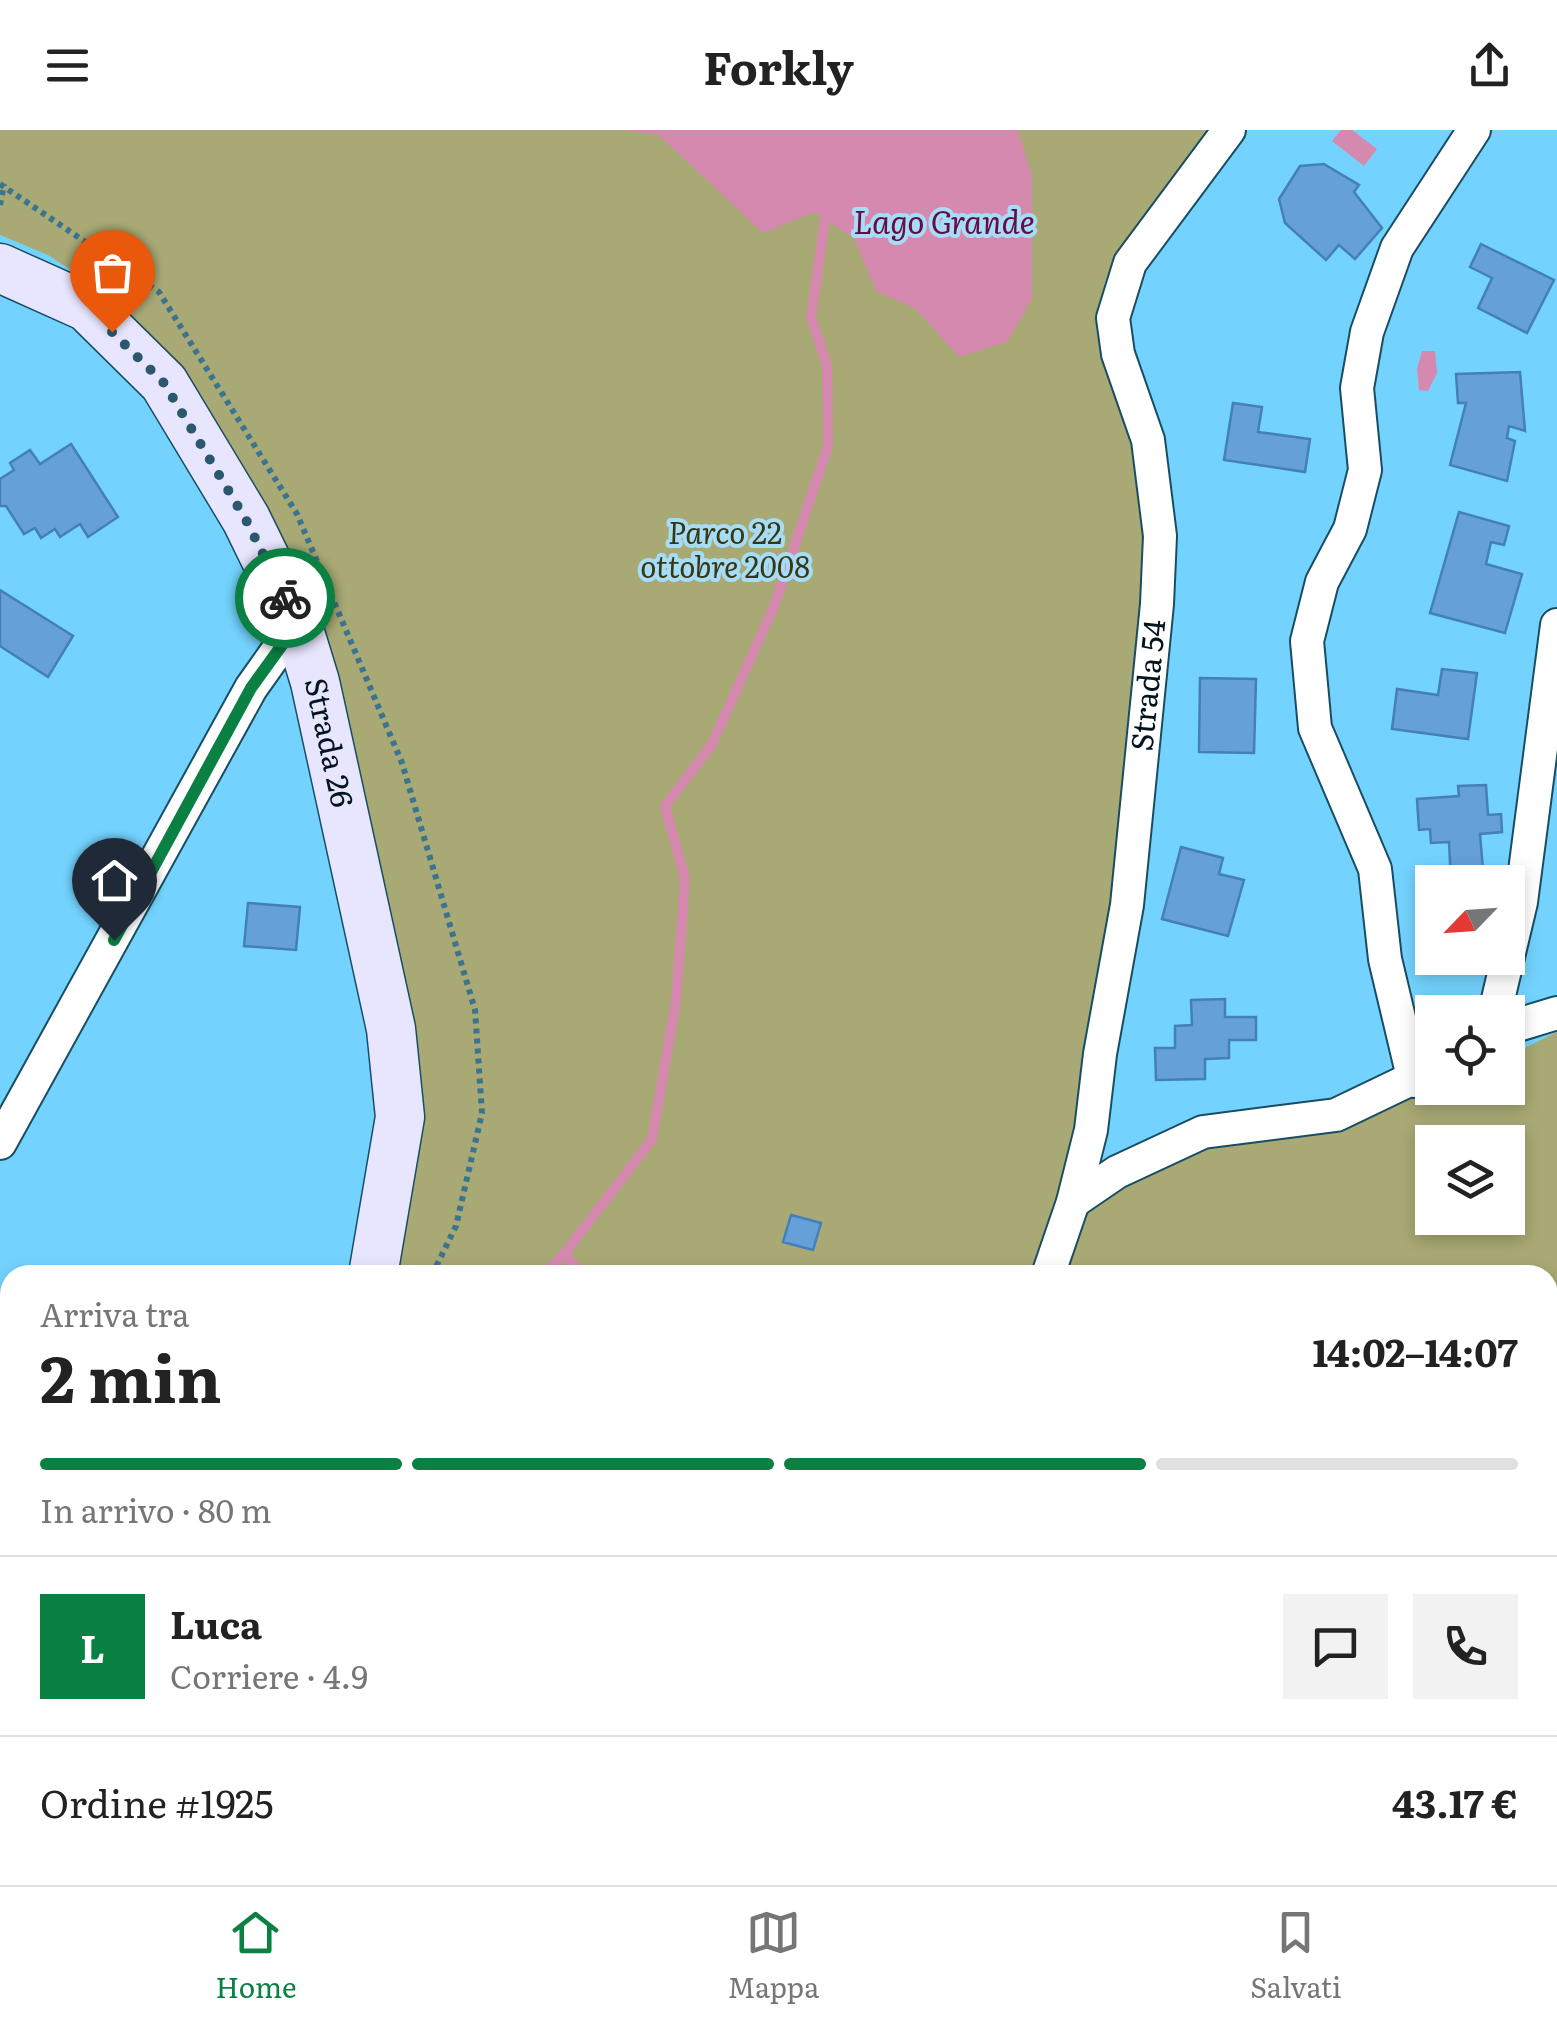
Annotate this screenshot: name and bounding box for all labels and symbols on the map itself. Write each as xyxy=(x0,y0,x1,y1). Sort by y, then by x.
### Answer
water label: Lago Grande xyxy=(853,196,1035,244)
pin xyxy=(70,230,155,333)
park label: Parco 22 ottobre 2008 xyxy=(640,509,810,587)
courier xyxy=(235,548,335,648)
street label: Strada 54 xyxy=(1117,617,1174,753)
street label: Strada 26 xyxy=(296,673,367,811)
pin xyxy=(72,838,157,941)
north arrow xyxy=(1415,865,1525,975)

